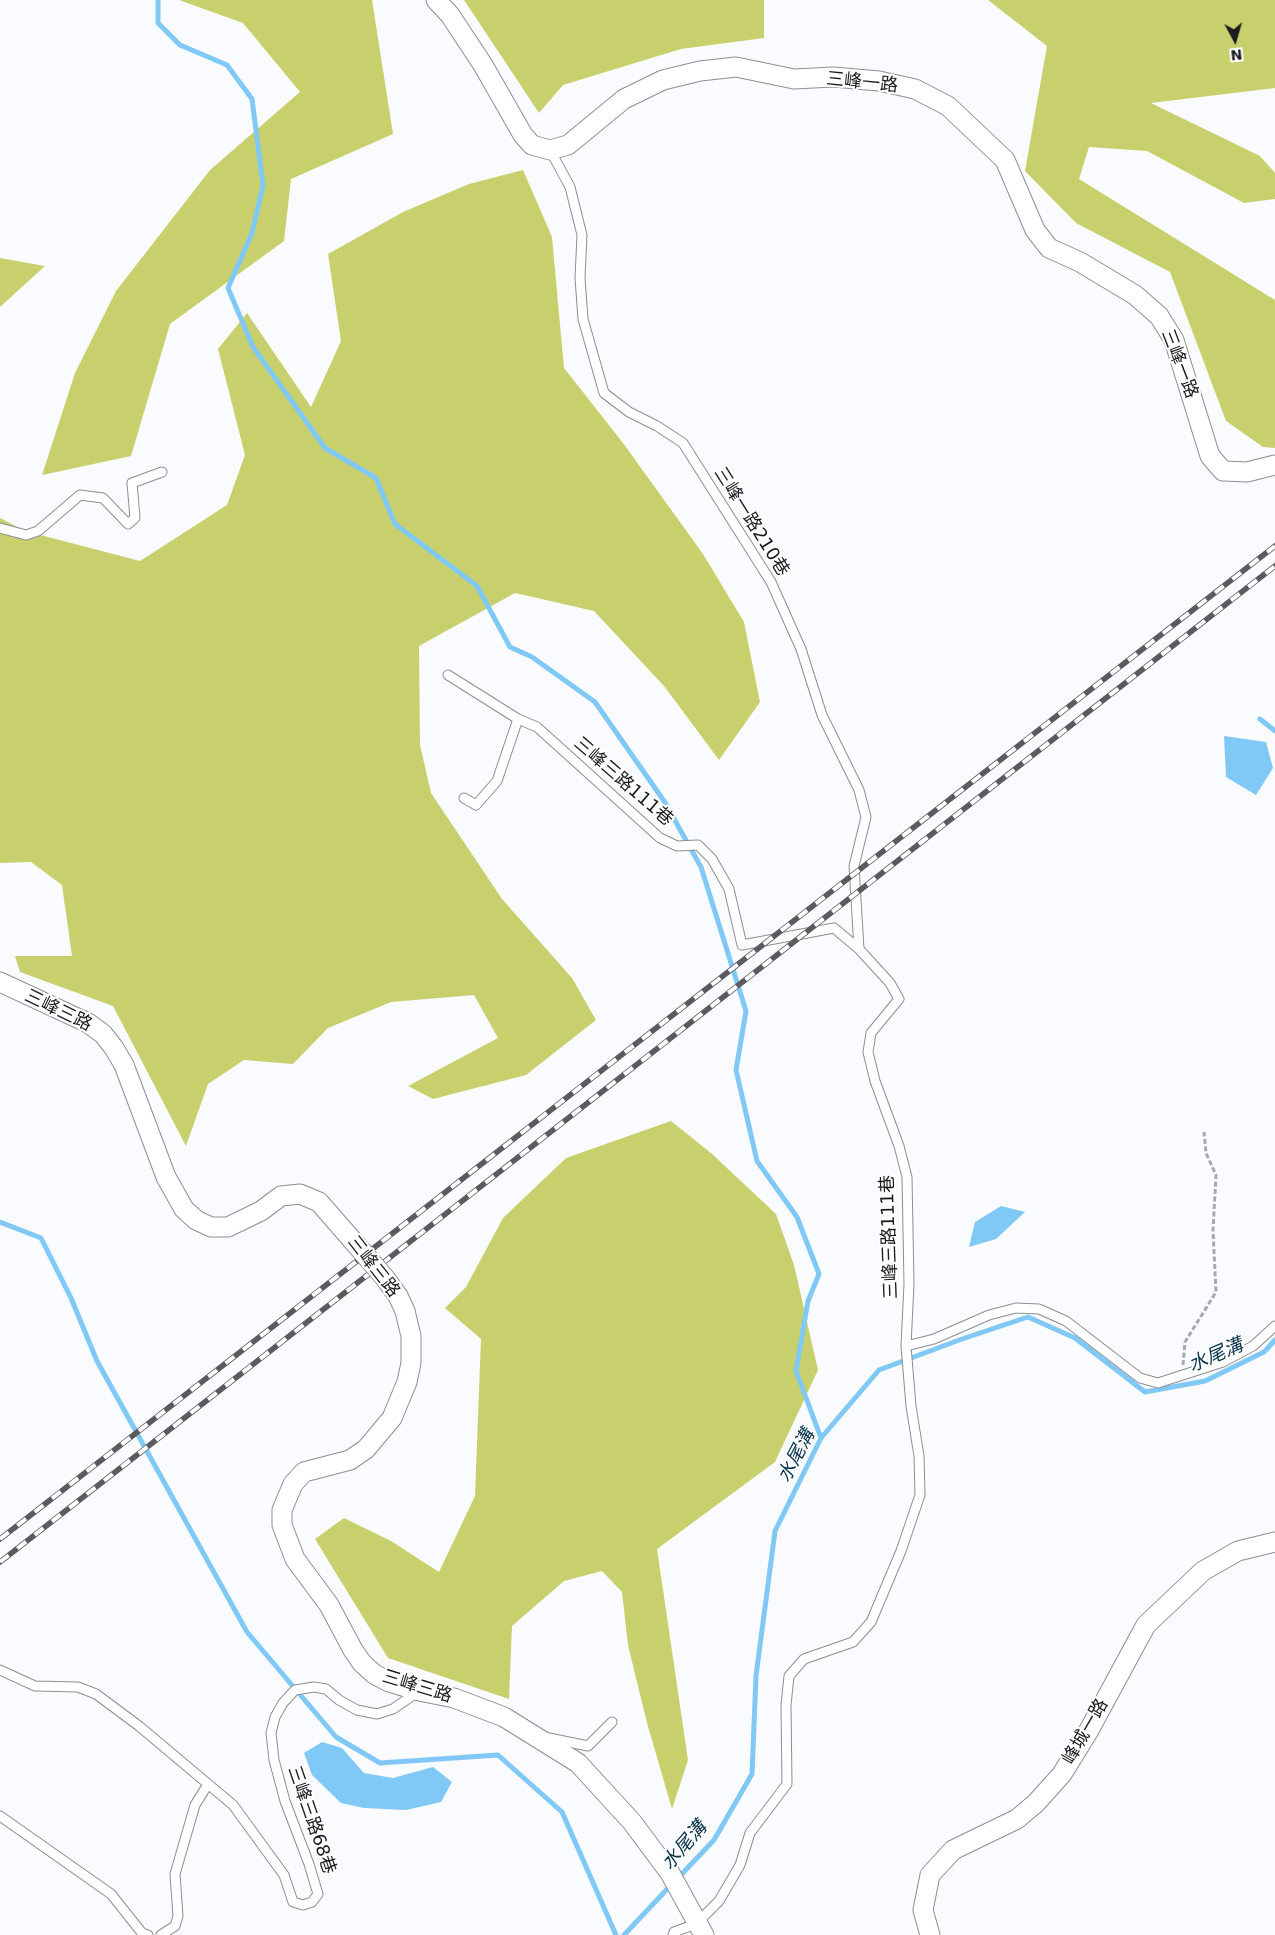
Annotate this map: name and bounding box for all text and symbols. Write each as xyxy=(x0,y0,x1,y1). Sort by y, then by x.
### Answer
north arrow xyxy=(1210,15,1260,65)
text: N xyxy=(1230,46,1243,63)
street label: 三峰一路 xyxy=(825,68,899,98)
street label: 三峰一路 xyxy=(1156,327,1202,401)
street label: 三峰一路210巷 xyxy=(709,464,793,580)
street label: 三峰三路111巷 xyxy=(569,733,677,831)
street label: 三峰三路 xyxy=(21,986,95,1036)
street label: 三峰三路111巷 xyxy=(877,1174,903,1300)
street label: 三峰三路 xyxy=(342,1232,404,1302)
water label: 水尾溝 xyxy=(1185,1334,1247,1378)
water label: 水尾溝 xyxy=(774,1425,820,1487)
street label: 三峰三路 xyxy=(379,1666,455,1708)
street label: 峰城一路 xyxy=(1059,1695,1113,1769)
street label: 三峰三路68巷 xyxy=(282,1763,340,1877)
water label: 水尾溝 xyxy=(658,1817,712,1875)

